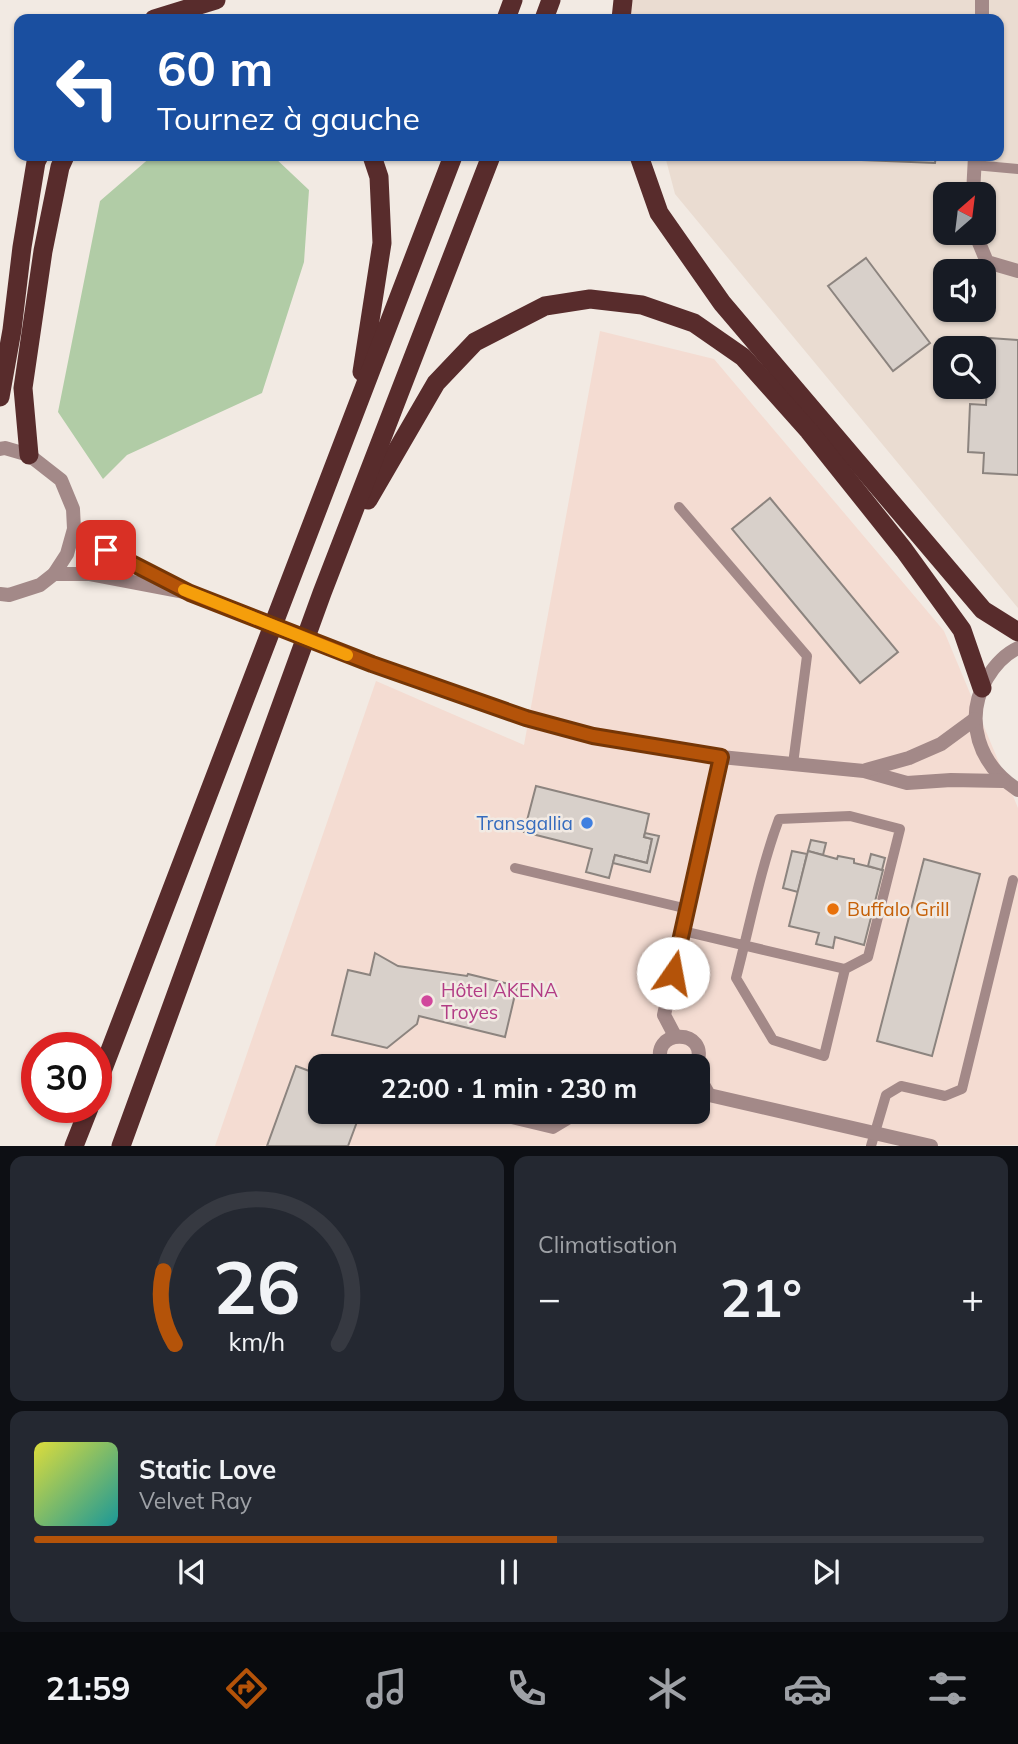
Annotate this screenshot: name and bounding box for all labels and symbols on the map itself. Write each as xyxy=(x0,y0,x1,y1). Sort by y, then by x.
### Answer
north arrow xyxy=(933,182,996,245)
pin xyxy=(76,520,136,580)
place label: Transgallia xyxy=(476,811,573,835)
marker: Transgallia xyxy=(579,815,595,831)
place label: Buffalo Grill xyxy=(847,897,949,921)
marker: Buffalo Grill xyxy=(825,901,841,917)
position arrow xyxy=(636,936,710,1010)
place label: Hôtel AKENA Troyes xyxy=(441,978,558,1024)
marker: Hôtel AKENA Troyes xyxy=(419,993,435,1009)
speed limit sign: 30 xyxy=(21,1032,112,1123)

